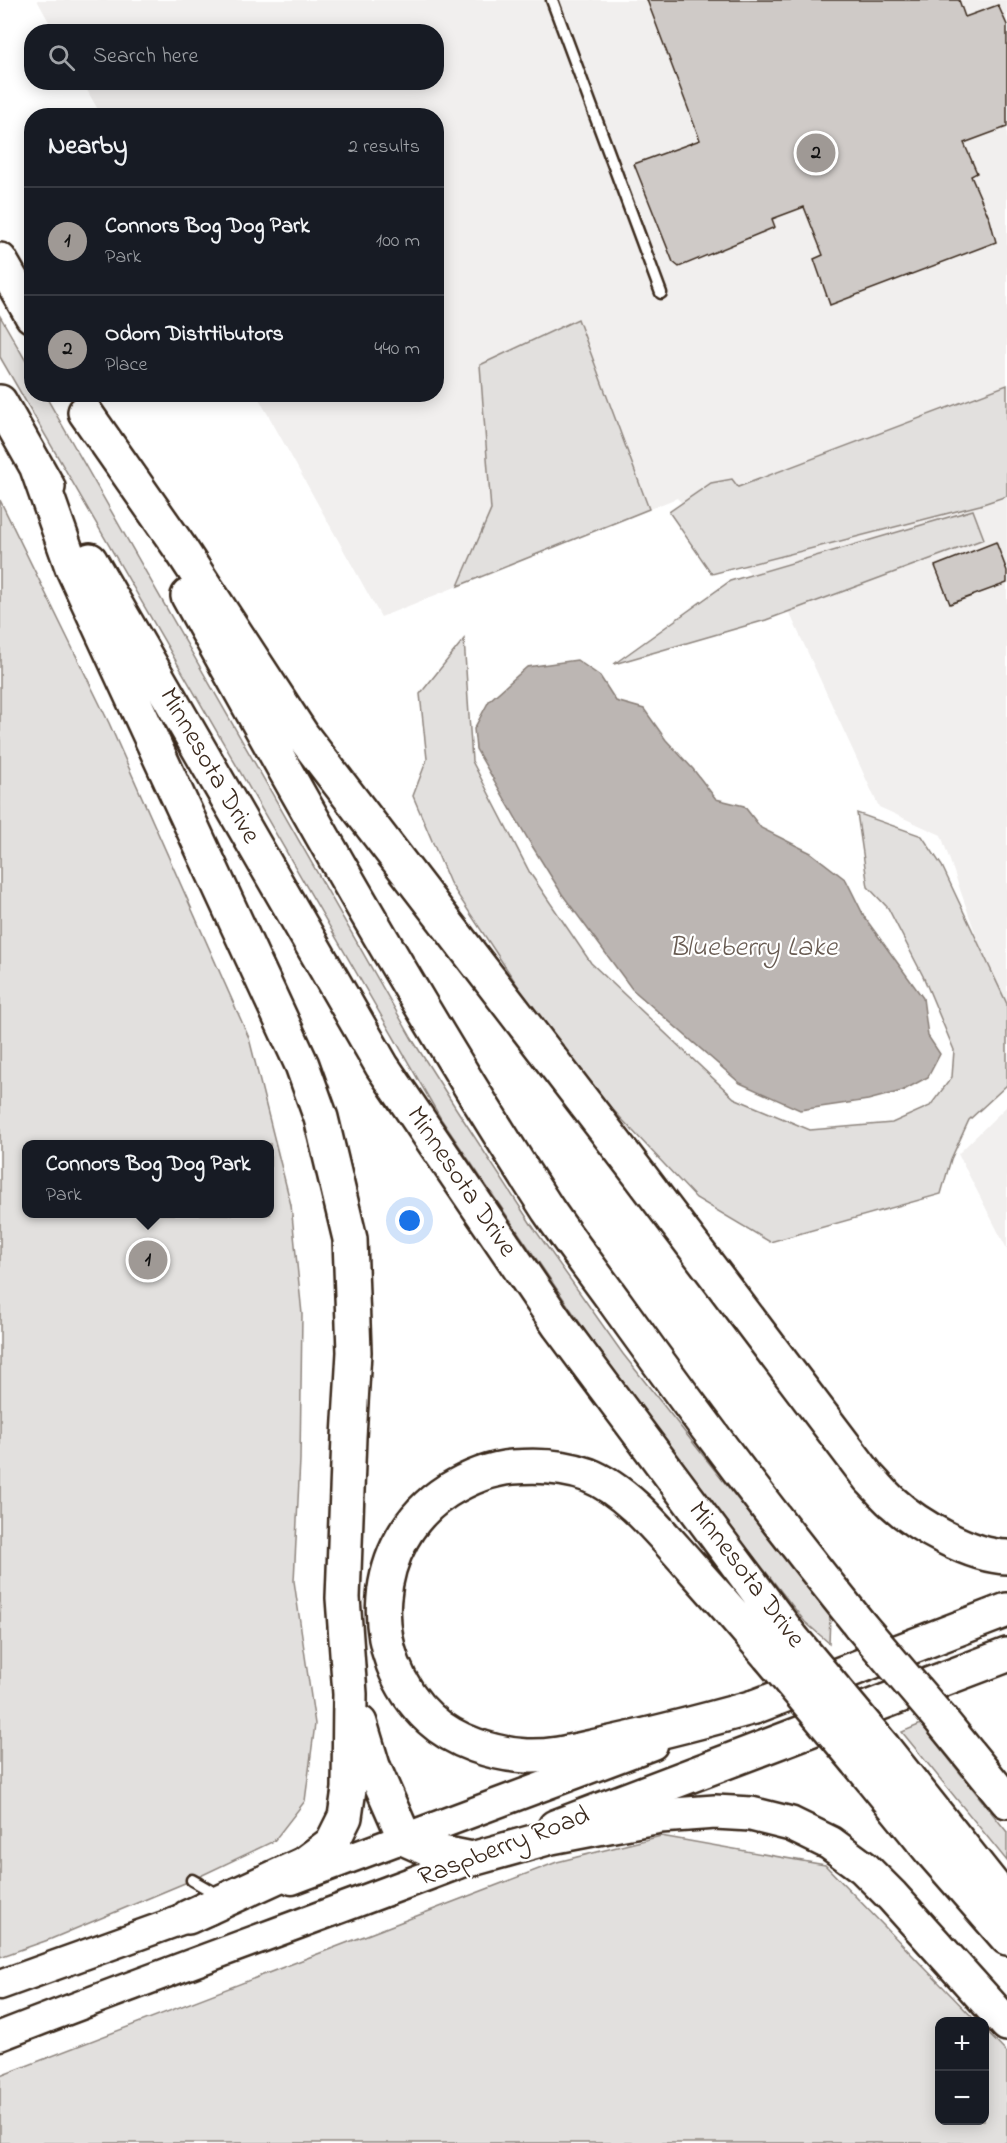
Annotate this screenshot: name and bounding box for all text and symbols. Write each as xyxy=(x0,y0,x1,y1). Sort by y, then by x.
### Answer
search box xyxy=(24,24,444,90)
icon: search xyxy=(45,41,78,74)
text: Search here xyxy=(93,41,198,73)
text: Nearby xyxy=(48,128,127,166)
pin: 2 xyxy=(796,130,836,176)
text: 2 results xyxy=(348,133,420,162)
text: Connors Bog Dog Park xyxy=(105,211,310,243)
text: 1 xyxy=(64,227,71,256)
text: 100 m xyxy=(376,227,420,256)
text: Park xyxy=(105,243,141,272)
text: Odom Distrtibutors xyxy=(105,319,284,351)
text: 2 xyxy=(63,335,72,364)
text: 440 m xyxy=(374,335,420,364)
text: Place xyxy=(105,351,147,380)
street label: Minnesota Drive xyxy=(148,681,270,852)
water label: Blueberry Lake xyxy=(669,928,838,969)
street label: Minnesota Drive xyxy=(396,1099,526,1266)
popup xyxy=(22,1140,274,1218)
text: Connors Bog Dog Park xyxy=(46,1149,250,1181)
text: Park xyxy=(46,1181,82,1210)
your location xyxy=(395,1206,424,1235)
pin: 1 xyxy=(128,1238,168,1282)
street label: Minnesota Drive xyxy=(678,1494,815,1657)
street label: Raspberry Road xyxy=(413,1796,595,1898)
map controls xyxy=(935,2017,989,2125)
button: + xyxy=(935,2017,989,2071)
button: − xyxy=(935,2071,989,2125)

